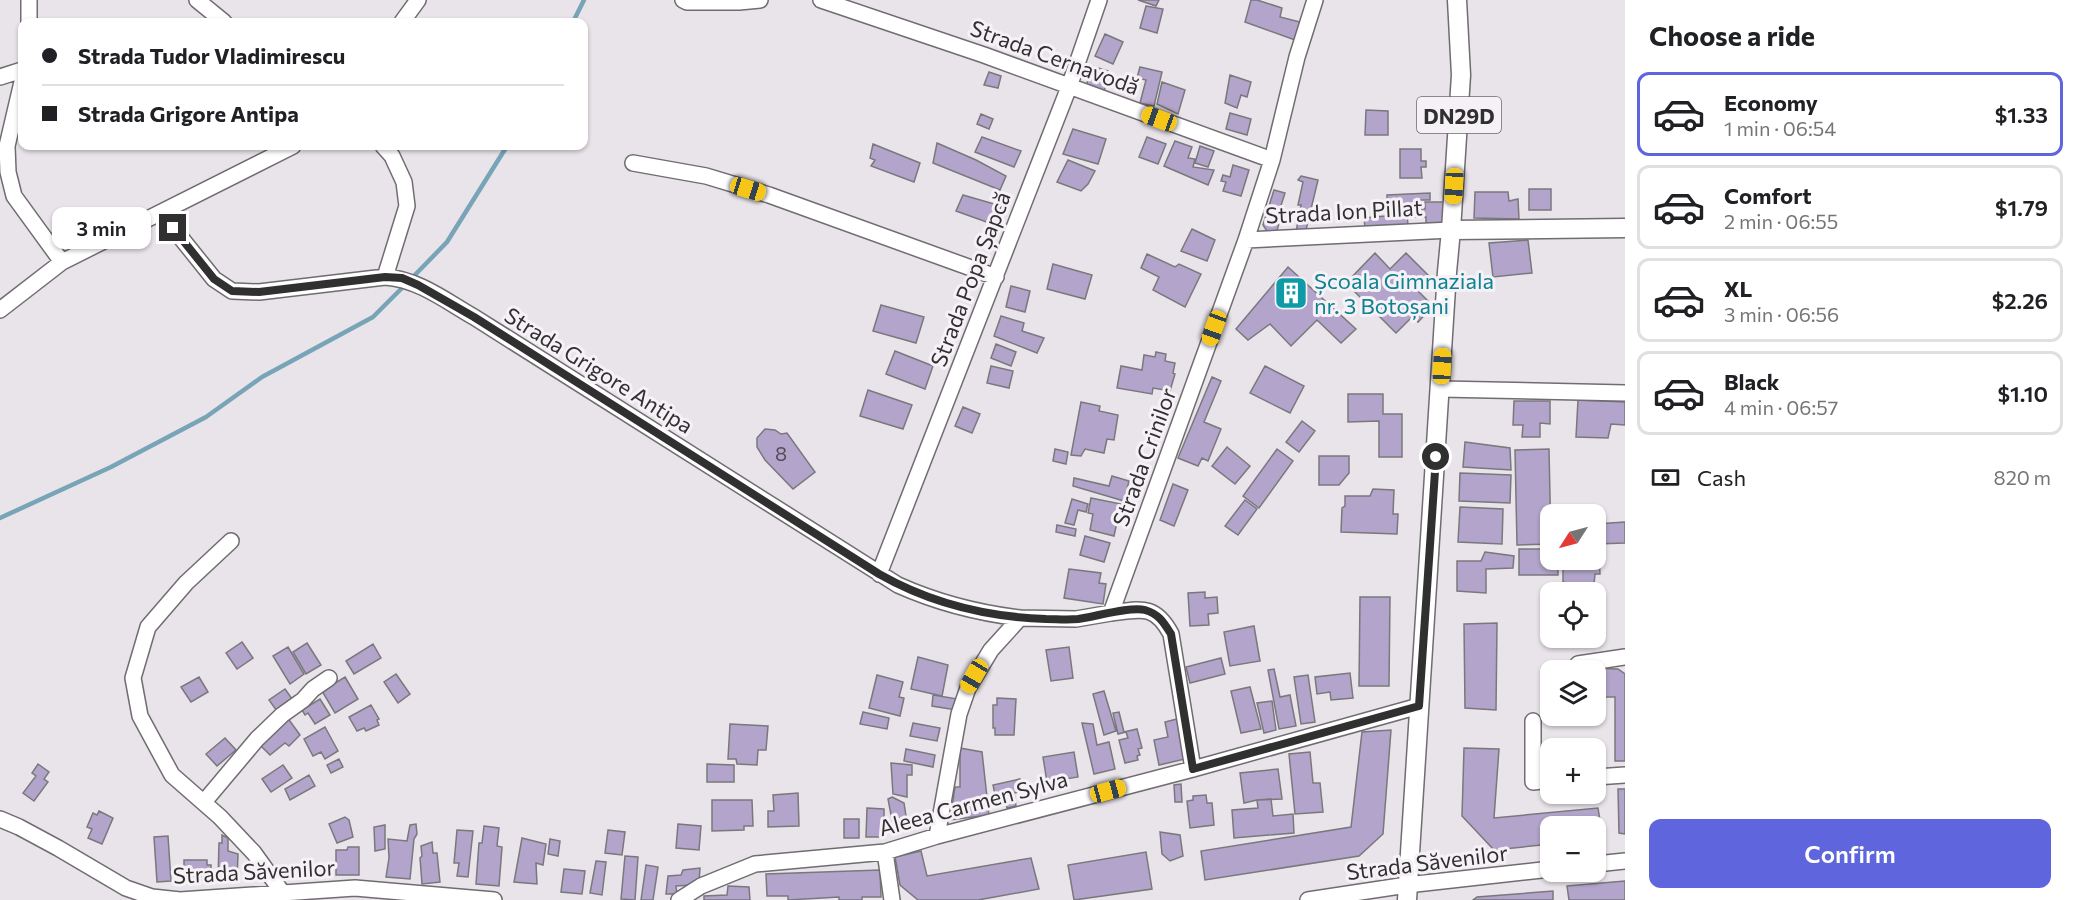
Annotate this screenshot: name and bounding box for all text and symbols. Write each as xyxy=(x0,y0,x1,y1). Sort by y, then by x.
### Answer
street label: Strada Cernavodă xyxy=(967,14,1143,100)
text: Choose a ride xyxy=(1649,19,1815,52)
text: Strada Tudor Vladimirescu xyxy=(78,42,345,69)
icon: car xyxy=(1652,87,1706,141)
text: Economy xyxy=(1724,89,1818,116)
road number: DN29D xyxy=(1417,97,1501,133)
text: Strada Grigore Antipa xyxy=(78,100,299,127)
text: $1.33 xyxy=(1995,101,2048,128)
car xyxy=(1139,104,1179,134)
text: 1 min · 06:54 xyxy=(1724,116,1836,140)
car xyxy=(1444,168,1464,204)
car xyxy=(728,175,768,203)
icon: car xyxy=(1652,180,1706,234)
text: Comfort xyxy=(1724,182,1812,209)
street label: Strada Popa Șapcă xyxy=(924,188,1017,371)
street label: Strada Ion Pillat xyxy=(1265,193,1423,229)
text: $1.79 xyxy=(1995,194,2048,221)
callout: 3 min xyxy=(53,207,152,249)
text: 2 min · 06:55 xyxy=(1724,209,1838,233)
route end xyxy=(159,214,186,241)
text: 3 min xyxy=(77,216,126,240)
place label: Școala Gimnaziala nr. 3 Botoșani xyxy=(1314,267,1494,320)
icon: car xyxy=(1652,273,1706,327)
building icon: Școala Gimnaziala nr. 3 Botoșani xyxy=(1273,275,1309,311)
text: XL xyxy=(1724,275,1752,302)
text: $2.26 xyxy=(1992,287,2048,314)
street label: Strada Grigore Antipa xyxy=(500,301,698,439)
text: 3 min · 06:56 xyxy=(1724,302,1839,326)
car xyxy=(1199,308,1229,348)
car xyxy=(1432,348,1452,384)
icon: car xyxy=(1652,366,1706,420)
text: Black xyxy=(1724,368,1779,395)
text: $1.10 xyxy=(1997,380,2048,407)
street label: Strada Crinilor xyxy=(1106,384,1182,530)
text: 4 min · 06:57 xyxy=(1724,395,1838,419)
house number: 8 xyxy=(775,441,787,465)
route start xyxy=(1422,443,1449,470)
icon: cash xyxy=(1649,461,1682,494)
text: Cash xyxy=(1697,464,1746,491)
text: 820 m xyxy=(1994,465,2051,489)
north arrow xyxy=(1540,504,1606,570)
map controls xyxy=(1540,504,1606,882)
button: locate xyxy=(1540,582,1606,648)
car xyxy=(957,656,991,696)
button: layers xyxy=(1540,660,1606,726)
button: + xyxy=(1540,738,1606,804)
street label: Aleea Carmen Sylva xyxy=(876,765,1070,841)
car xyxy=(1088,778,1128,804)
button: − xyxy=(1540,816,1606,882)
button: Confirm xyxy=(1649,819,2051,888)
street label: Strada Săvenilor xyxy=(1345,839,1510,885)
street label: Strada Săvenilor xyxy=(172,853,336,889)

